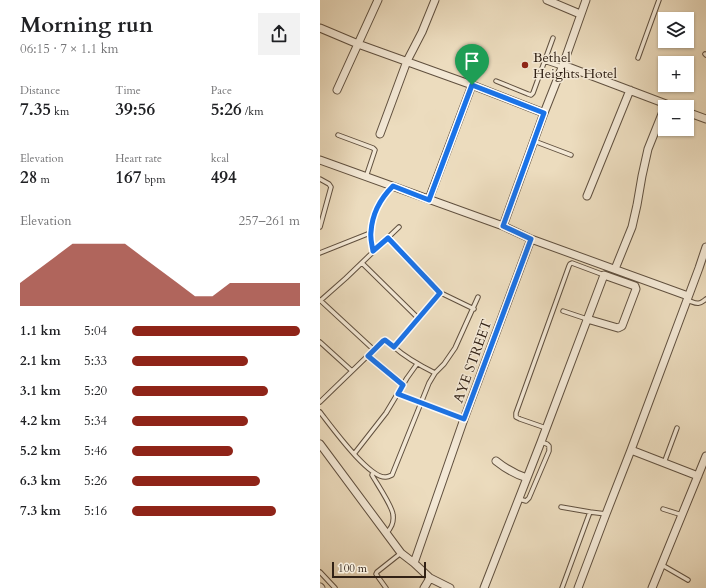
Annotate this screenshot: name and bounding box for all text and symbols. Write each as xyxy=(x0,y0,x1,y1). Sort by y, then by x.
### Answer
text: Morning run xyxy=(20,10,153,40)
map controls xyxy=(658,12,694,136)
button: layers xyxy=(658,12,694,48)
button: share xyxy=(258,13,300,55)
text: 06:15 · 7 × 1.1 km xyxy=(20,40,119,58)
pin xyxy=(455,44,489,85)
place label: Bethel Heights Hotel xyxy=(533,48,617,83)
icon: arrive xyxy=(461,50,483,72)
button: + xyxy=(658,56,694,92)
marker: Bethel Heights Hotel xyxy=(520,60,530,70)
text: Distance xyxy=(20,83,60,98)
text: Time xyxy=(115,83,141,98)
text: Pace xyxy=(211,83,232,98)
text: 7.35 xyxy=(20,98,51,121)
text: 39:56 xyxy=(115,98,155,121)
text: 5:26 xyxy=(211,98,242,121)
button: − xyxy=(658,100,694,136)
text: km xyxy=(51,104,69,119)
text: /km xyxy=(242,104,263,119)
text: Elevation xyxy=(20,151,64,166)
text: Heart rate xyxy=(115,151,162,166)
text: kcal xyxy=(211,151,229,166)
text: 28 xyxy=(20,166,37,189)
text: 167 xyxy=(115,166,141,189)
text: 494 xyxy=(211,166,237,189)
text: m xyxy=(37,172,50,187)
text: bpm xyxy=(141,172,165,187)
text: Elevation xyxy=(20,212,72,230)
text: 257–261 m xyxy=(238,212,300,230)
street label: AYE STREET xyxy=(449,317,496,405)
text: 1.1 km xyxy=(20,322,61,340)
text: 5:04 xyxy=(84,322,107,340)
text: 2.1 km xyxy=(20,352,61,370)
text: 5:33 xyxy=(84,352,107,370)
text: 3.1 km xyxy=(20,382,61,400)
text: 5:20 xyxy=(84,382,107,400)
text: 4.2 km xyxy=(20,412,61,430)
text: 5:34 xyxy=(84,412,107,430)
text: 5.2 km xyxy=(20,442,61,460)
text: 5:46 xyxy=(84,442,107,460)
text: 6.3 km xyxy=(20,472,61,490)
text: 5:26 xyxy=(84,472,107,490)
text: 7.3 km xyxy=(20,502,61,520)
text: 5:16 xyxy=(84,502,107,520)
scale bar xyxy=(332,560,426,579)
text: 100 m xyxy=(338,561,367,576)

